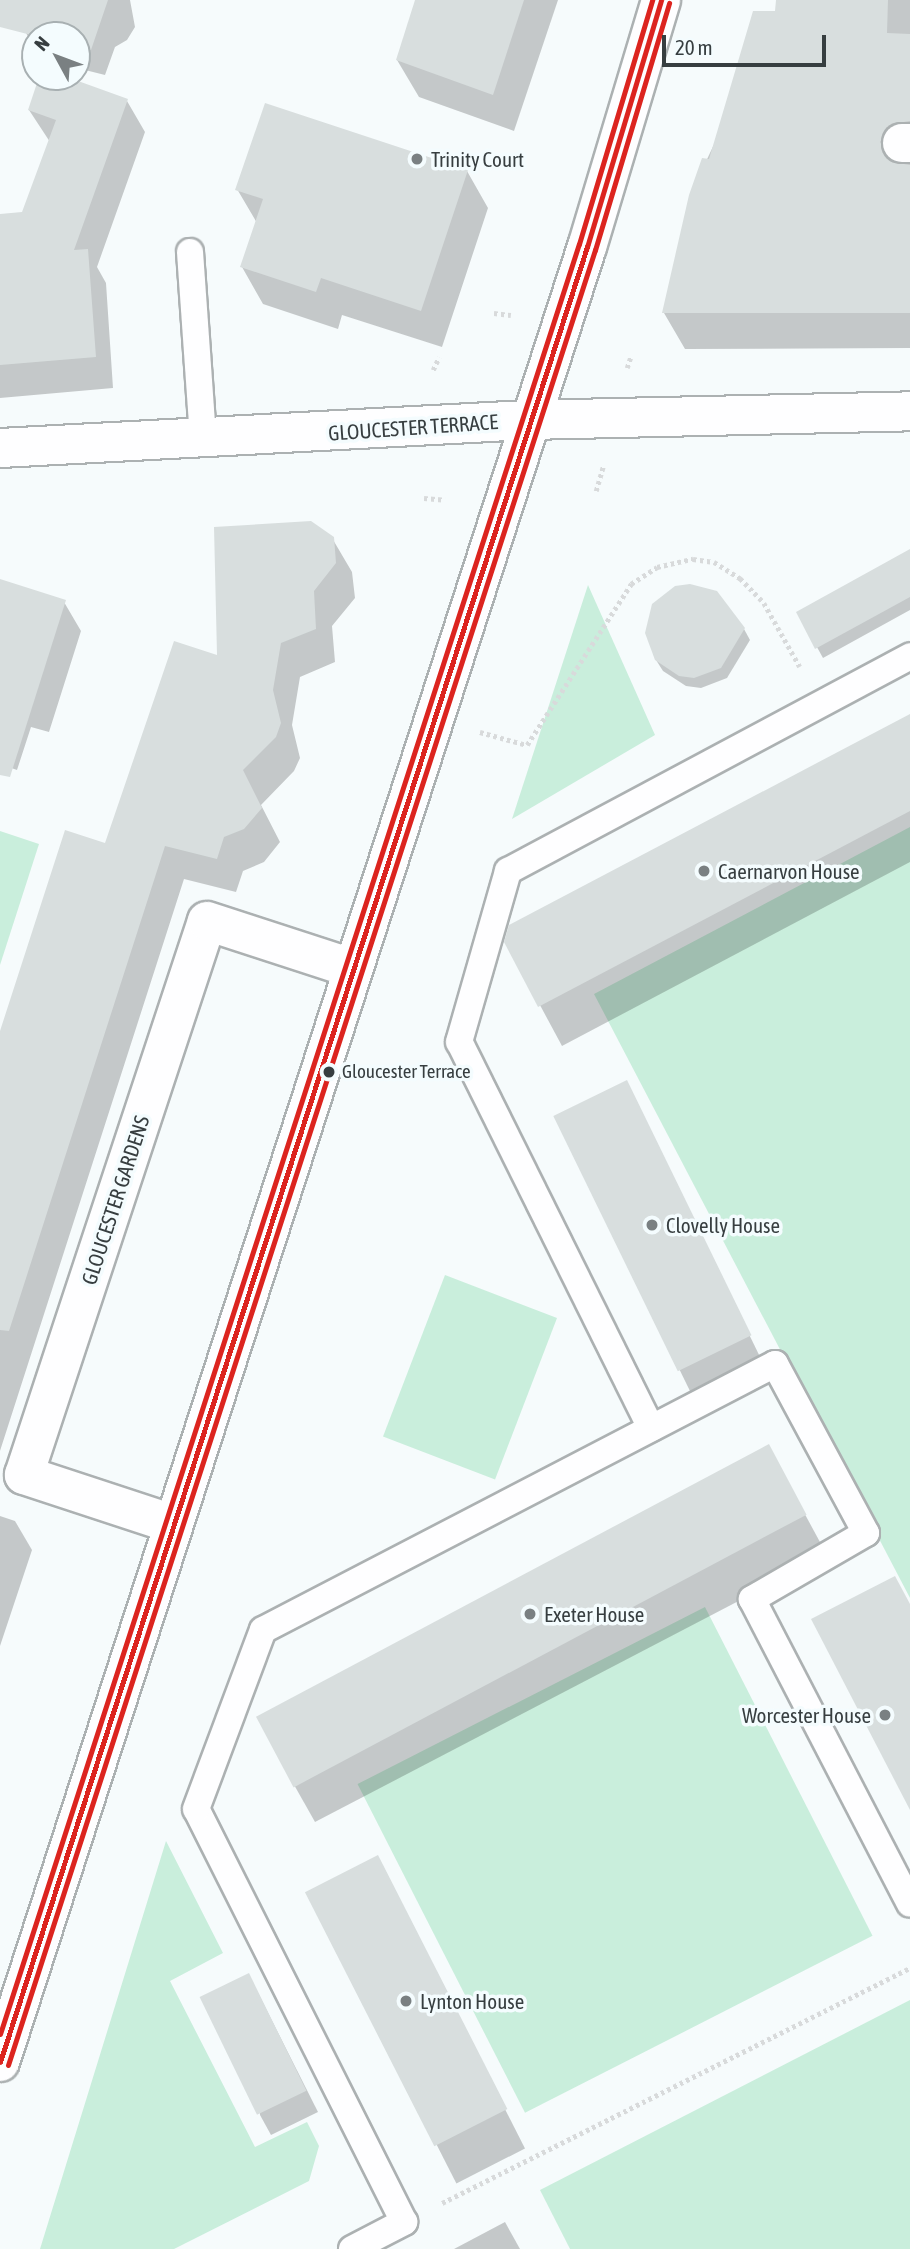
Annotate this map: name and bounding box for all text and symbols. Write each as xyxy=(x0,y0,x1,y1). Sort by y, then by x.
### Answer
north arrow xyxy=(21,21,91,91)
scale bar xyxy=(665,21,830,65)
text: N xyxy=(30,32,54,55)
text: 20 m xyxy=(675,35,713,59)
place label: Trinity Court xyxy=(431,146,524,172)
marker: Trinity Court xyxy=(409,151,425,167)
street label: GLOUCESTER TERRACE xyxy=(327,408,499,446)
place label: Caernarvon House xyxy=(718,858,860,884)
marker: Caernarvon House xyxy=(696,863,712,879)
place label: Gloucester Terrace xyxy=(342,1061,471,1083)
marker: Gloucester Terrace xyxy=(322,1065,336,1079)
street label: GLOUCESTER GARDENS xyxy=(76,1112,154,1288)
place label: Clovelly House xyxy=(666,1212,780,1238)
marker: Clovelly House xyxy=(644,1217,660,1233)
place label: Exeter House xyxy=(544,1601,644,1627)
marker: Exeter House xyxy=(522,1606,538,1622)
place label: Worcester House xyxy=(742,1702,871,1728)
marker: Worcester House xyxy=(877,1707,893,1723)
place label: Lynton House xyxy=(420,1988,524,2014)
marker: Lynton House xyxy=(398,1993,414,2009)

